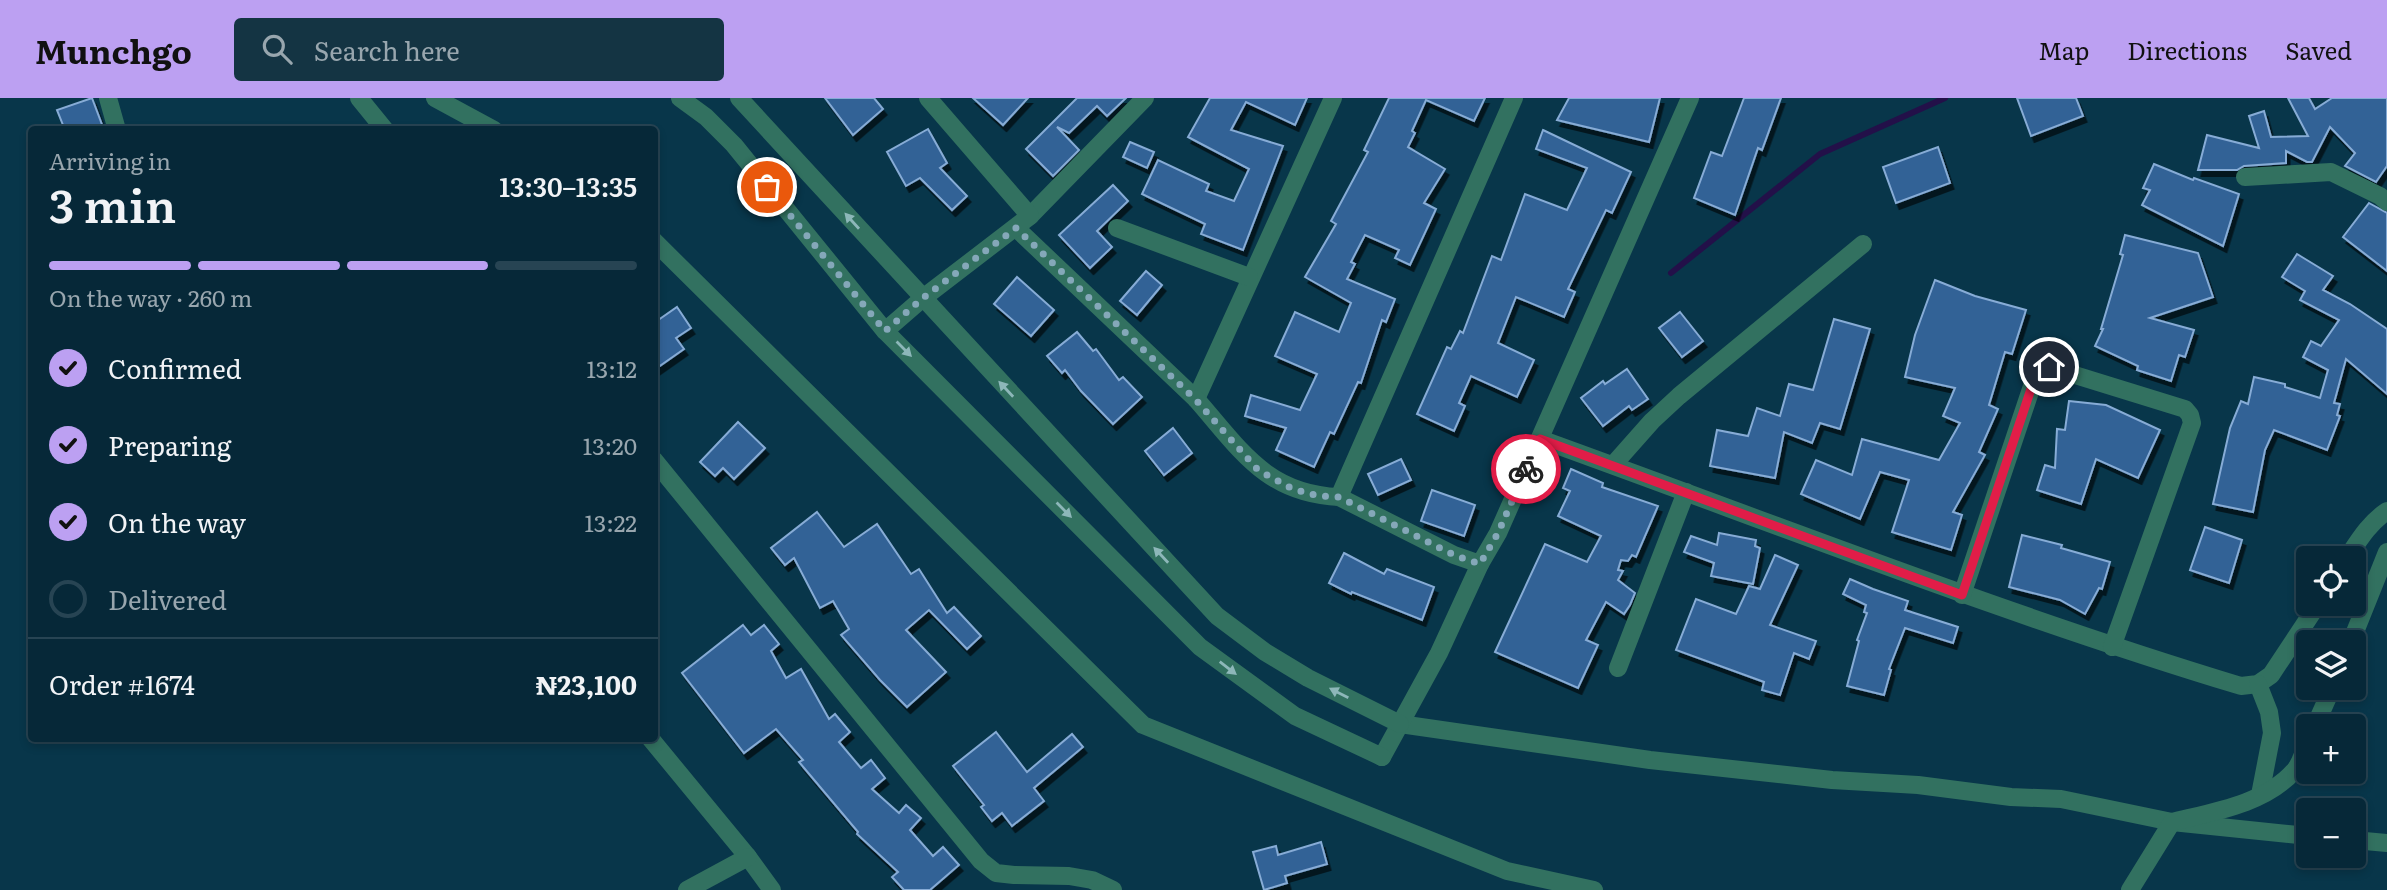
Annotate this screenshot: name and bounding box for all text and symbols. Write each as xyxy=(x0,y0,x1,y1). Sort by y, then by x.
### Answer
search box xyxy=(234,18,724,81)
text: Munchgo xyxy=(35,25,192,74)
icon: search xyxy=(258,30,296,68)
text: Search here xyxy=(314,30,460,69)
text: Map xyxy=(2038,32,2089,67)
text: Directions xyxy=(2127,32,2247,67)
text: Saved xyxy=(2285,32,2352,67)
text: Arriving in xyxy=(49,143,171,177)
pin xyxy=(737,157,797,217)
text: 13:30–13:35 xyxy=(499,166,637,205)
icon: bag xyxy=(748,168,786,206)
text: 3 min xyxy=(49,169,176,237)
one-way arrow xyxy=(844,212,860,230)
text: On the way · 260 m xyxy=(49,280,252,314)
pin xyxy=(2019,337,2079,397)
one-way arrow xyxy=(895,341,912,358)
text: Confirmed xyxy=(108,348,242,387)
icon: home xyxy=(2030,348,2068,386)
icon: check xyxy=(49,349,87,387)
text: 13:12 xyxy=(586,351,637,385)
one-way arrow xyxy=(999,381,1015,398)
text: Preparing xyxy=(108,425,231,464)
icon: check xyxy=(49,426,87,464)
text: 13:20 xyxy=(583,428,637,462)
courier xyxy=(1491,434,1561,504)
icon: bike xyxy=(1507,450,1545,488)
text: On the way xyxy=(108,502,246,541)
one-way arrow xyxy=(1056,502,1073,519)
icon: check xyxy=(49,503,87,541)
text: 13:22 xyxy=(584,505,637,539)
map controls xyxy=(2296,546,2366,868)
button: locate xyxy=(2296,546,2366,616)
one-way arrow xyxy=(1154,547,1170,564)
text: Delivered xyxy=(108,579,227,618)
button: layers xyxy=(2296,630,2366,700)
one-way arrow xyxy=(1219,661,1237,675)
text: Order #1674 xyxy=(49,664,195,703)
text: ₦23,100 xyxy=(535,664,637,703)
one-way arrow xyxy=(1329,688,1349,699)
button: + xyxy=(2296,714,2366,784)
button: − xyxy=(2296,798,2366,868)

